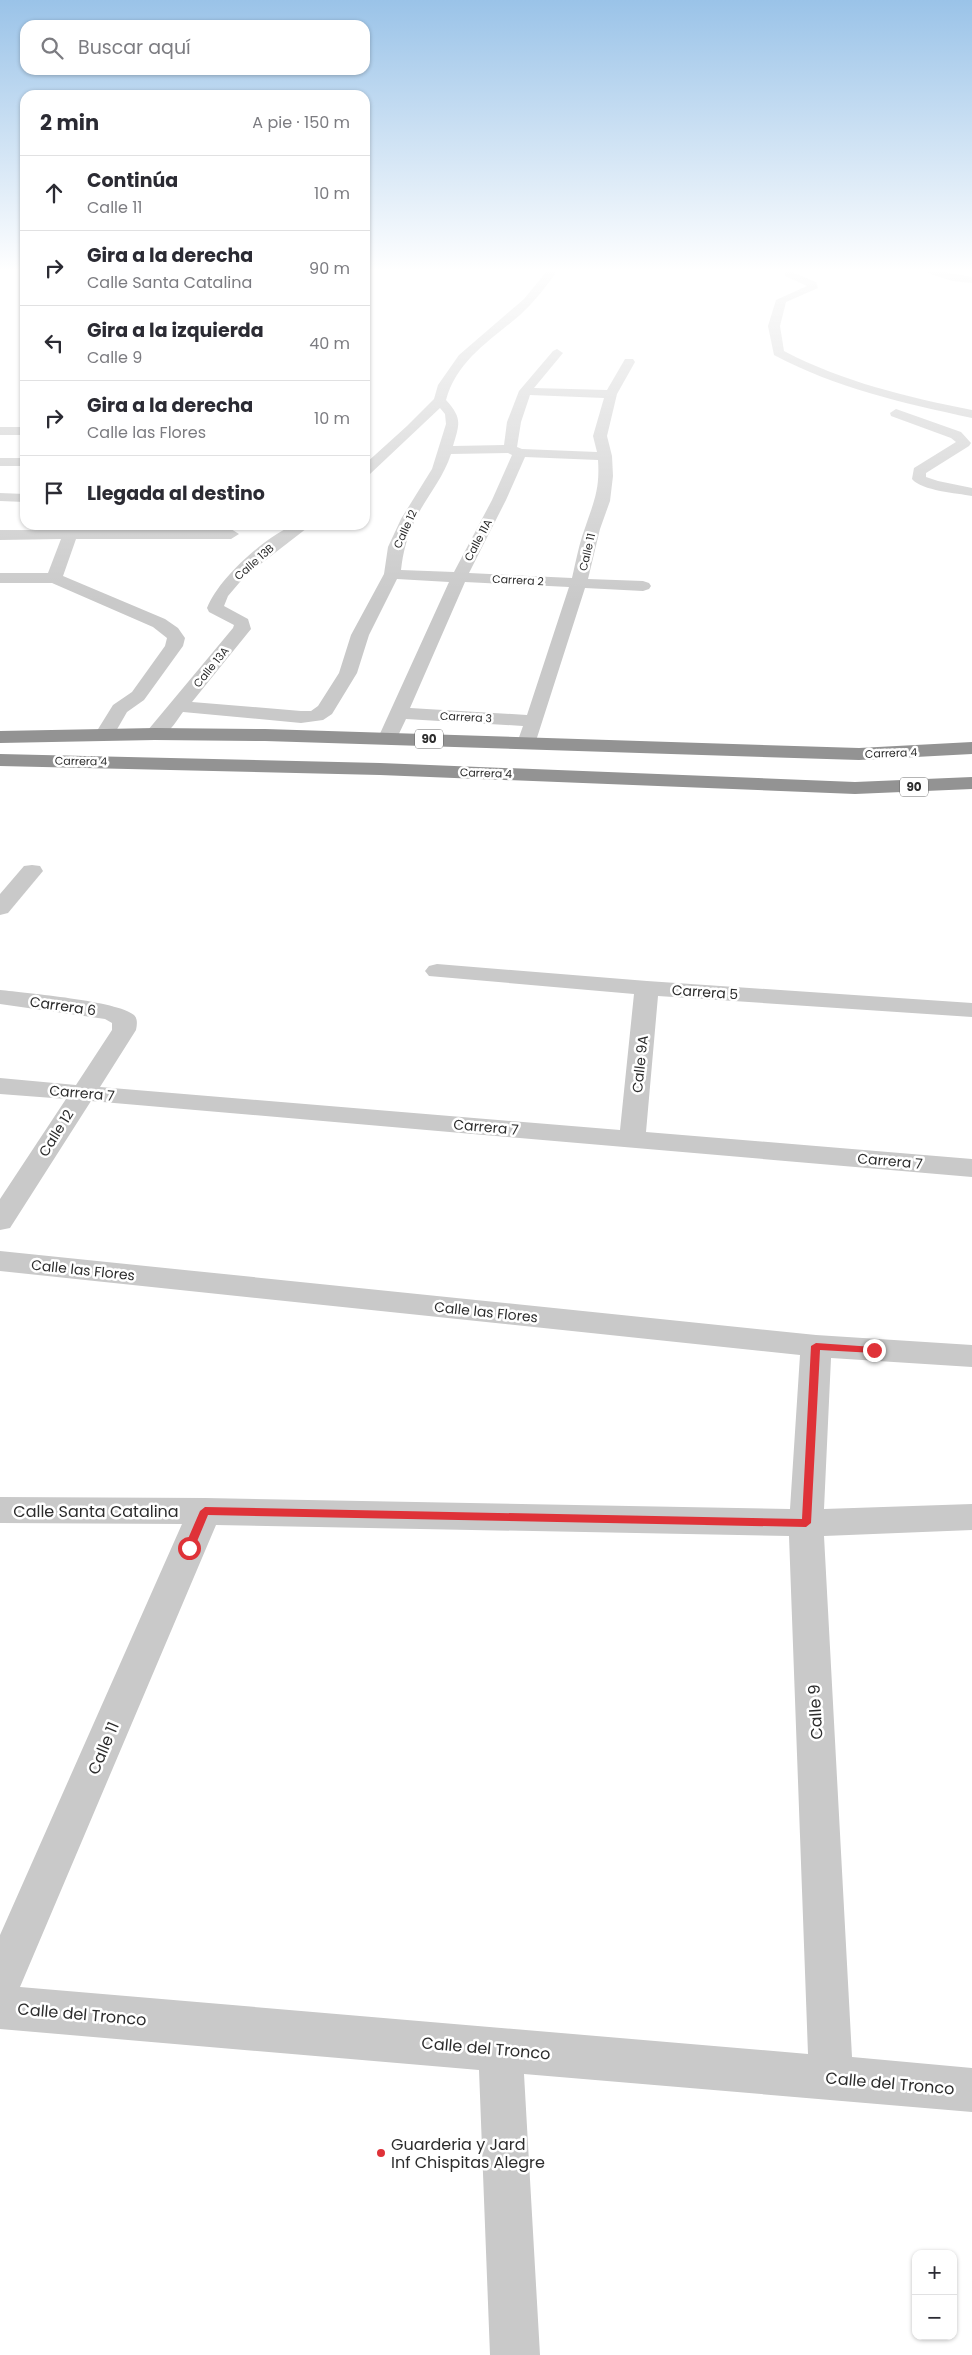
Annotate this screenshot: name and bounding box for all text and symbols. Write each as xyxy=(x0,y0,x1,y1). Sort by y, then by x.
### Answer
search box xyxy=(20,20,370,75)
icon: search xyxy=(38,34,66,62)
text: Buscar aquí xyxy=(78,34,191,61)
text: 2 min xyxy=(40,108,99,137)
text: A pie · 150 m xyxy=(252,111,350,134)
text: Continúa xyxy=(87,167,178,194)
icon: ahead xyxy=(40,179,68,207)
text: 10 m xyxy=(314,182,350,205)
text: Calle 11 xyxy=(87,196,142,219)
text: Gira a la derecha xyxy=(87,242,253,269)
icon: right xyxy=(40,254,68,282)
text: 90 m xyxy=(309,257,350,280)
text: Calle Santa Catalina xyxy=(87,271,252,294)
text: Gira a la izquierda xyxy=(87,317,264,344)
icon: left xyxy=(40,329,68,357)
text: 40 m xyxy=(309,332,350,355)
text: Calle 9 xyxy=(87,346,142,369)
text: Gira a la derecha xyxy=(87,392,253,419)
icon: right xyxy=(40,404,68,432)
text: 10 m xyxy=(314,407,350,430)
text: Calle las Flores xyxy=(87,421,206,444)
icon: arrive xyxy=(40,479,68,507)
text: Llegada al destino xyxy=(87,480,265,507)
street label: Calle 12 xyxy=(389,507,421,551)
street label: Calle 11A xyxy=(460,516,496,564)
street label: Calle 11 xyxy=(575,532,599,572)
street label: Calle 13B xyxy=(231,540,277,584)
street label: Carrera 2 xyxy=(492,571,544,589)
street label: Calle 13A xyxy=(190,643,233,691)
street label: Carrera 3 xyxy=(440,708,492,726)
road number: 90 xyxy=(415,730,443,749)
street label: Carrera 4 xyxy=(865,744,918,762)
street label: Carrera 4 xyxy=(55,753,107,769)
street label: Carrera 4 xyxy=(460,764,513,782)
road number: 90 xyxy=(900,778,928,796)
street label: Carrera 5 xyxy=(671,980,739,1004)
street label: Carrera 6 xyxy=(29,991,98,1021)
street label: Calle 9A xyxy=(627,1034,653,1094)
street label: Carrera 7 xyxy=(49,1080,116,1106)
street label: Calle 12 xyxy=(34,1106,78,1160)
street label: Carrera 7 xyxy=(453,1114,520,1140)
street label: Carrera 7 xyxy=(857,1148,924,1174)
street label: Calle las Flores xyxy=(30,1255,136,1285)
street label: Calle las Flores xyxy=(433,1297,539,1327)
route end xyxy=(863,1339,886,1362)
street label: Calle Santa Catalina xyxy=(13,1500,179,1523)
route start xyxy=(178,1537,201,1560)
street label: Calle 9 xyxy=(803,1684,828,1740)
street label: Calle 11 xyxy=(82,1718,125,1778)
street label: Calle del Tronco xyxy=(17,1997,147,2032)
street label: Calle del Tronco xyxy=(421,2031,551,2066)
street label: Calle del Tronco xyxy=(825,2066,955,2101)
place label: Guarderia y Jard Inf Chispitas Alegre xyxy=(391,2133,545,2174)
marker: Guarderia y Jard Inf Chispitas Alegre xyxy=(375,2147,387,2159)
map controls xyxy=(912,2250,957,2340)
button: + xyxy=(912,2250,957,2295)
button: − xyxy=(912,2295,957,2340)

